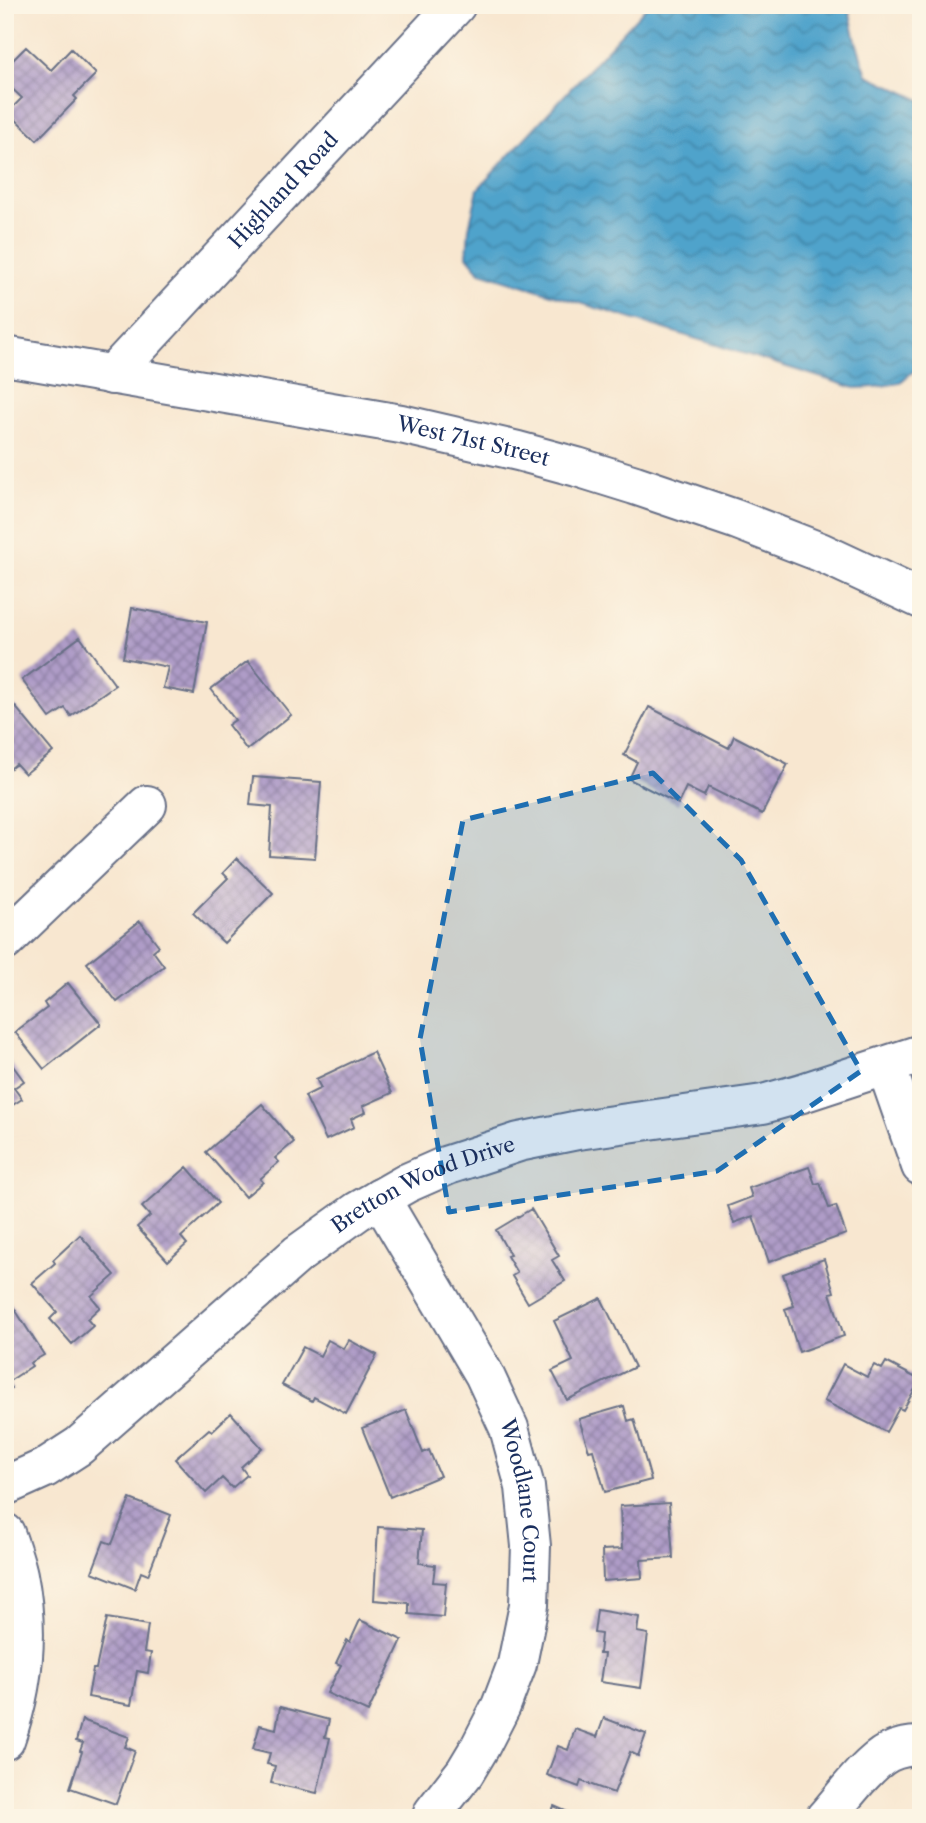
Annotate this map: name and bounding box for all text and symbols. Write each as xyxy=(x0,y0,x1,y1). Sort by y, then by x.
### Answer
street label: Highland Road xyxy=(223,127,343,253)
street label: West 71st Street xyxy=(394,410,553,471)
street label: Bretton Wood Drive xyxy=(326,1131,518,1238)
street label: Woodlane Court xyxy=(495,1415,544,1584)

